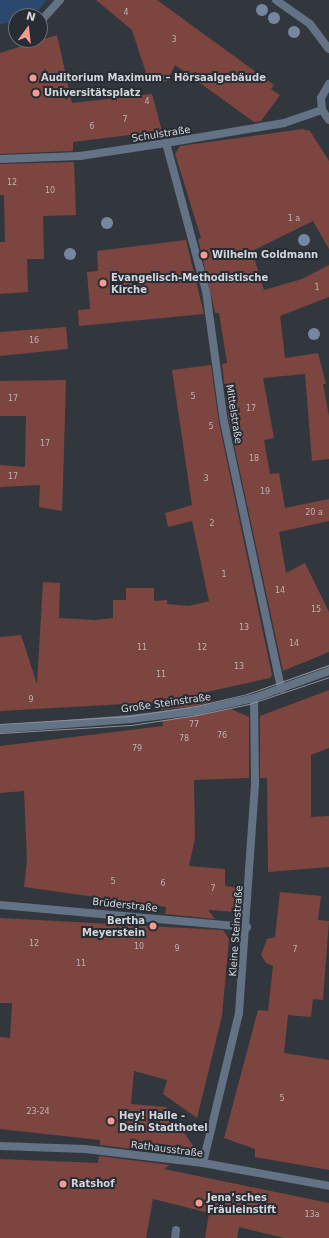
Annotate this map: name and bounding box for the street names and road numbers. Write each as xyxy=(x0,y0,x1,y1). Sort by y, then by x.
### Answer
street label: Schulstraße xyxy=(131,123,191,145)
street label: Mittelstraße xyxy=(223,383,245,445)
street label: Große Steinstraße xyxy=(120,691,212,715)
street label: Kleine Steinstraße xyxy=(227,885,245,977)
street label: Brüderstraße xyxy=(92,896,158,914)
street label: Rathausstraße xyxy=(130,1139,204,1159)

